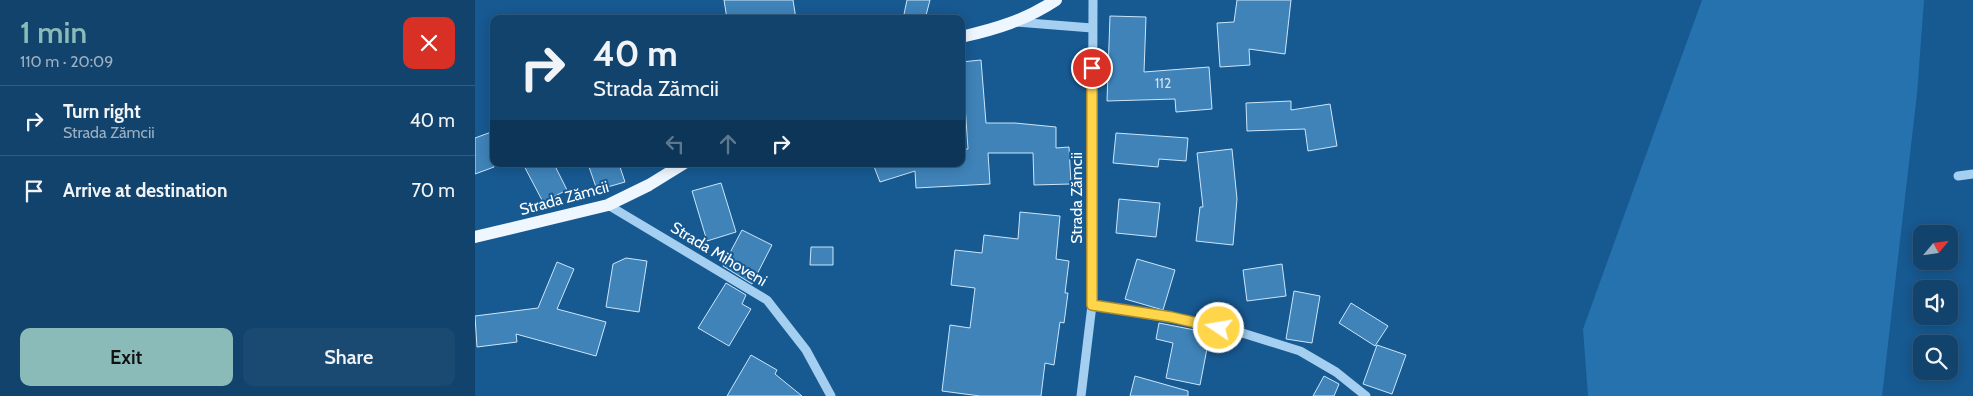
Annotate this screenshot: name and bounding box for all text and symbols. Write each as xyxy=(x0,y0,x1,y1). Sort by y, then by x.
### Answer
text: 1 min xyxy=(20,14,87,51)
button: close xyxy=(403,17,455,69)
text: 40 m xyxy=(593,32,678,75)
icon: right xyxy=(510,35,575,100)
pin xyxy=(1071,47,1113,89)
text: 110 m · 20:09 xyxy=(20,52,113,71)
icon: arrive xyxy=(1078,54,1106,82)
house number: 112 xyxy=(1155,74,1171,92)
text: Strada Zămcii xyxy=(593,75,719,102)
text: Turn right xyxy=(63,100,141,123)
icon: right xyxy=(20,107,48,135)
text: 40 m xyxy=(410,109,455,132)
text: Strada Zămcii xyxy=(63,123,155,142)
icon: left xyxy=(661,130,689,158)
icon: ahead xyxy=(714,130,742,158)
icon: right xyxy=(767,130,795,158)
street label: Strada Zămcii xyxy=(1067,152,1086,244)
icon: arrive xyxy=(20,177,48,205)
street label: Strada Zămcii xyxy=(517,177,611,219)
text: Arrive at destination xyxy=(63,179,227,202)
text: 70 m xyxy=(411,179,455,202)
street label: Strada Mihoveni xyxy=(667,218,771,290)
north arrow xyxy=(1913,225,1957,270)
map controls xyxy=(1913,225,1958,380)
button: sound xyxy=(1913,280,1958,325)
position arrow xyxy=(1192,301,1244,353)
button: Exit xyxy=(20,328,233,386)
button: Share xyxy=(243,328,455,386)
button: search xyxy=(1913,335,1958,380)

